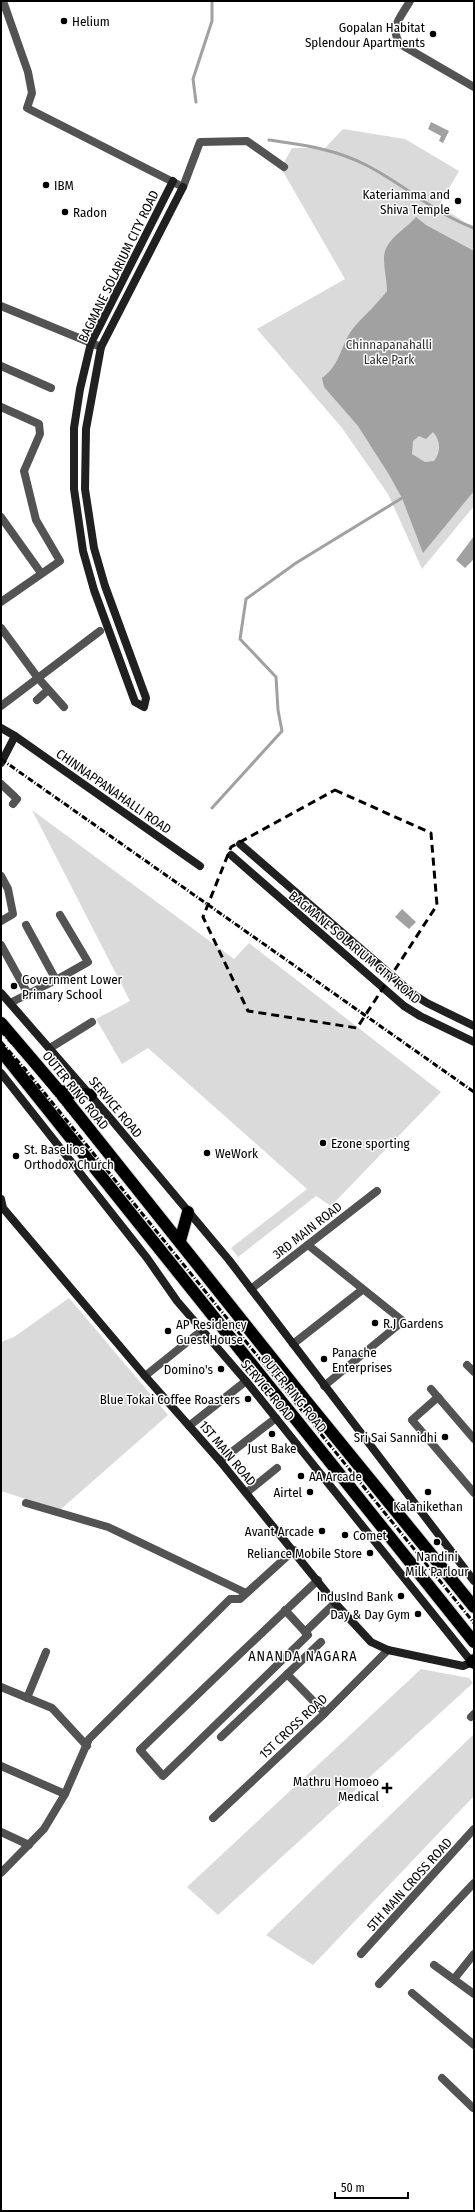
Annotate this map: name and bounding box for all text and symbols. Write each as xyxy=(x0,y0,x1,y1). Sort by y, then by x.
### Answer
place label: Helium xyxy=(72,14,110,29)
marker: Helium xyxy=(59,16,69,26)
place label: Gopalan Habitat Splendour Apartments xyxy=(305,20,426,50)
marker: Gopalan Habitat Splendour Apartments xyxy=(428,29,438,39)
place label: IBM xyxy=(54,178,74,193)
marker: IBM xyxy=(41,180,51,190)
place label: Kateriamma and Shiva Temple xyxy=(363,187,450,217)
street label: BAGMANE SOLARIUM CITY ROAD xyxy=(75,188,162,345)
marker: Kateriamma and Shiva Temple xyxy=(453,196,463,206)
place label: Radon xyxy=(73,205,107,220)
marker: Radon xyxy=(60,207,70,217)
park label: Chinnapanahalli Lake Park xyxy=(346,337,432,367)
street label: CHINNAPPANAHALLI ROAD xyxy=(53,746,174,837)
street label: BAGMANE SOLARIUM CITY ROAD xyxy=(286,888,423,1007)
place label: Government Lower Primary School xyxy=(22,972,123,1002)
marker: Government Lower Primary School xyxy=(9,981,19,991)
street label: OUTER RING ROAD xyxy=(39,1048,112,1132)
street label: SERVICE ROAD xyxy=(86,1074,145,1141)
place label: Ezone sporting xyxy=(331,1136,411,1151)
marker: Ezone sporting xyxy=(318,1138,328,1148)
place label: St. Baselios Orthodox Church xyxy=(24,1142,114,1172)
place label: WeWork xyxy=(215,1146,259,1161)
marker: WeWork xyxy=(202,1148,212,1158)
marker: St. Baselios Orthodox Church xyxy=(11,1151,21,1161)
street label: 3RD MAIN ROAD xyxy=(270,1199,345,1262)
place label: R.J Gardens xyxy=(383,1316,444,1331)
place label: AP Residency Guest House xyxy=(176,1317,247,1347)
marker: R.J Gardens xyxy=(370,1318,380,1328)
marker: AP Residency Guest House xyxy=(163,1326,173,1336)
place label: Panache Enterprises xyxy=(332,1345,393,1375)
street label: OUTER RING ROAD xyxy=(257,1351,330,1435)
marker: Panache Enterprises xyxy=(319,1354,329,1364)
street label: SERVICE ROAD xyxy=(238,1357,297,1424)
place label: Domino's xyxy=(164,1362,213,1377)
marker: Domino's xyxy=(216,1364,226,1374)
place label: Blue Tokai Coffee Roasters xyxy=(100,1392,240,1407)
marker: Blue Tokai Coffee Roasters xyxy=(243,1394,253,1404)
street label: 1ST MAIN ROAD xyxy=(196,1418,259,1489)
marker: Just Bake xyxy=(267,1429,277,1439)
place label: Sri Sai Sannidhi xyxy=(354,1430,437,1445)
marker: Sri Sai Sannidhi xyxy=(440,1432,450,1442)
place label: Just Bake xyxy=(247,1441,297,1456)
place label: AA Arcade xyxy=(309,1469,362,1484)
marker: AA Arcade xyxy=(296,1471,306,1481)
place label: Airtel xyxy=(273,1485,303,1500)
marker: Airtel xyxy=(305,1487,315,1497)
marker: Kalanikethan xyxy=(423,1487,433,1497)
place label: Kalanikethan xyxy=(393,1499,463,1514)
place label: Avant Arcade xyxy=(245,1524,314,1539)
marker: Avant Arcade xyxy=(317,1526,327,1536)
place label: Comet xyxy=(353,1528,388,1543)
marker: Comet xyxy=(340,1530,350,1540)
marker: Nandini Milk Parlour xyxy=(432,1537,442,1547)
place label: Reliance Mobile Store xyxy=(247,1546,362,1561)
marker: Reliance Mobile Store xyxy=(365,1548,375,1558)
place label: Nandini Milk Parlour xyxy=(405,1549,469,1579)
place label: IndusInd Bank xyxy=(317,1589,394,1604)
marker: IndusInd Bank xyxy=(396,1591,406,1601)
place label: Day & Day Gym xyxy=(330,1607,410,1622)
marker: Day & Day Gym xyxy=(413,1609,423,1619)
district label: ANANDA NAGARA xyxy=(248,1648,358,1665)
street label: 1ST CROSS ROAD xyxy=(256,1691,330,1762)
place label: Mathru Homoeo Medical xyxy=(293,1774,380,1804)
marker: Mathru Homoeo Medical xyxy=(382,1783,392,1793)
street label: 5TH MAIN CROSS ROAD xyxy=(364,1835,455,1934)
scale bar xyxy=(335,2174,408,2200)
text: 50 m xyxy=(341,2181,365,2195)

